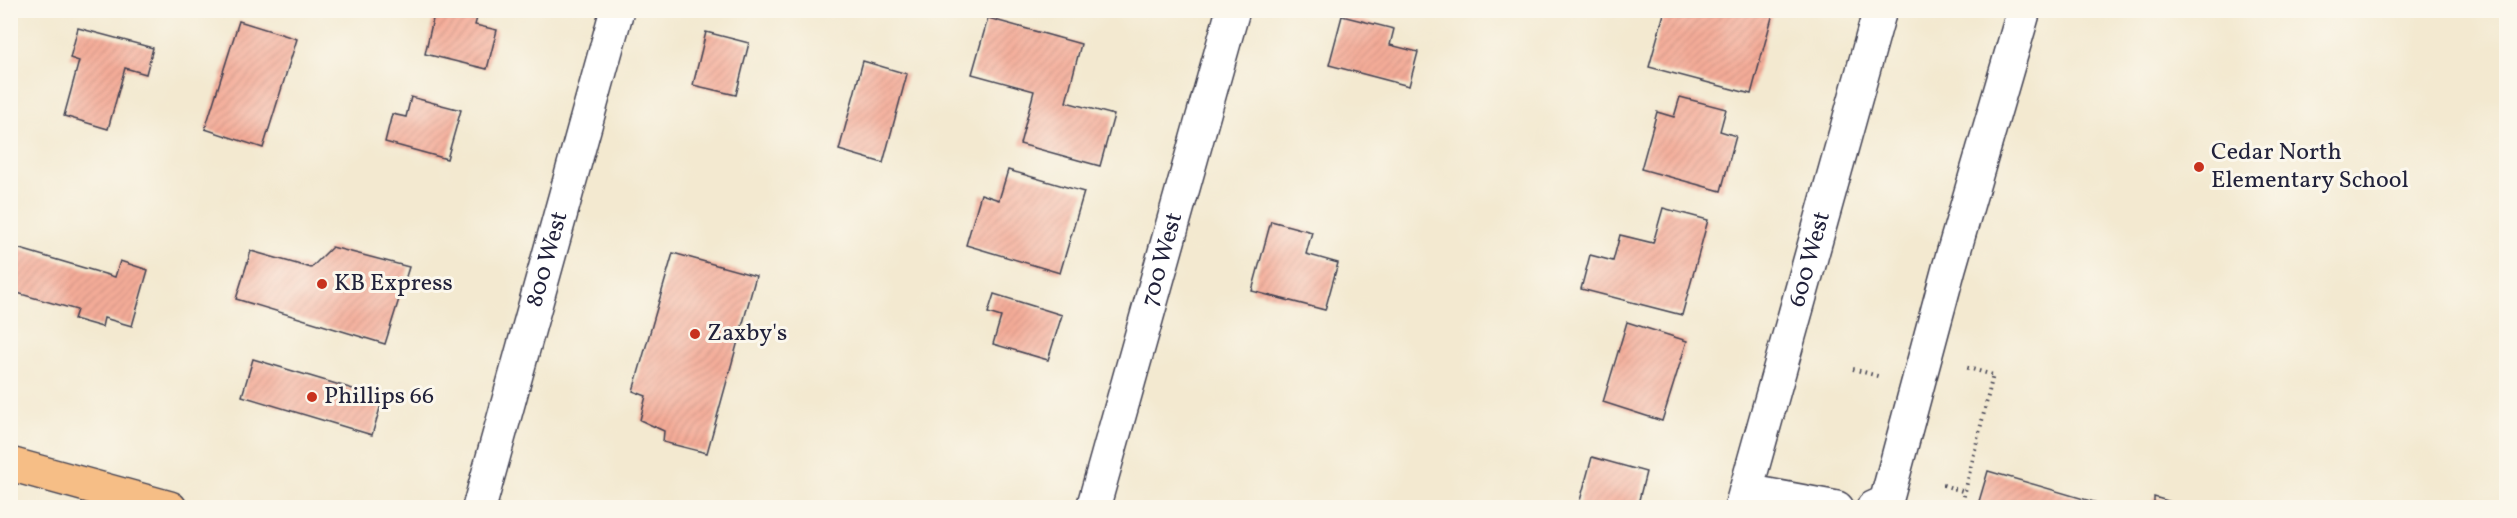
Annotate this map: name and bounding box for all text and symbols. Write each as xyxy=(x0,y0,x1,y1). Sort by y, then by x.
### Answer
place label: Cedar North Elementary School xyxy=(2211,136,2409,198)
marker: Cedar North Elementary School xyxy=(2192,160,2206,174)
street label: 800 West xyxy=(518,208,577,311)
street label: 600 West xyxy=(1781,208,1840,311)
street label: 700 West xyxy=(1133,209,1192,311)
place label: KB Express xyxy=(334,267,453,301)
marker: KB Express xyxy=(315,277,329,291)
place label: Zaxby's xyxy=(707,317,787,351)
marker: Zaxby's xyxy=(688,327,702,341)
place label: Phillips 66 xyxy=(324,380,434,414)
marker: Phillips 66 xyxy=(305,390,319,404)

